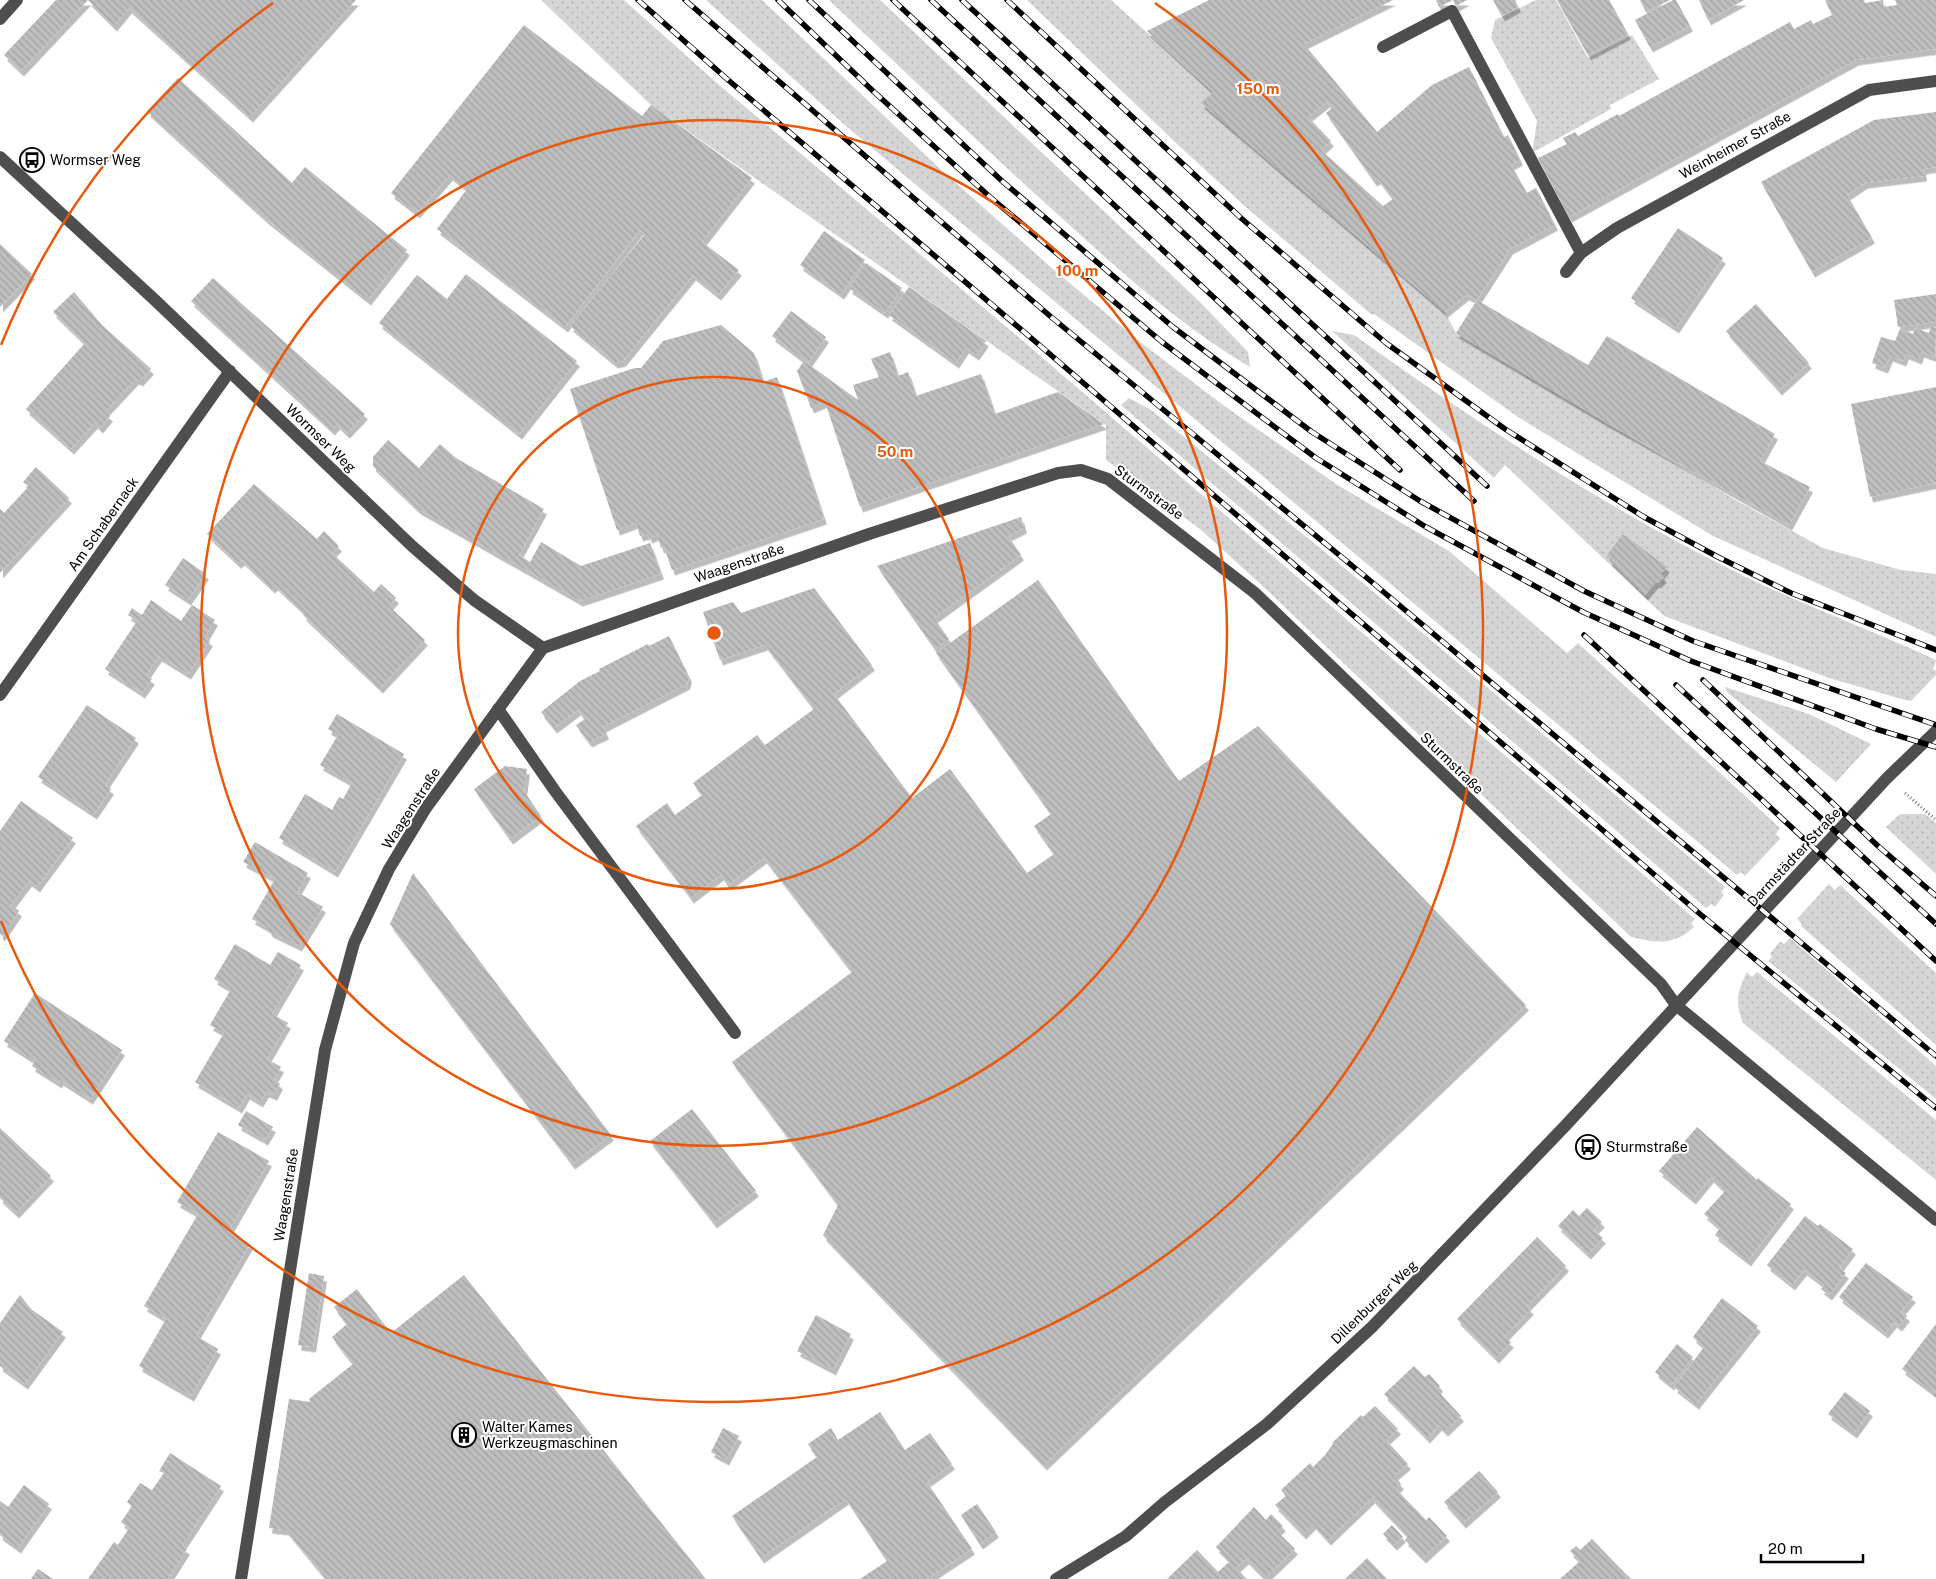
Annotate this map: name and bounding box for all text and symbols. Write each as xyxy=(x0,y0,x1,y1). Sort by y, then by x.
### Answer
text: 150 m xyxy=(1236,80,1280,97)
street label: Weinheimer Straße xyxy=(1677,108,1793,182)
bus stop icon: Wormser Weg xyxy=(19,147,45,173)
place label: Wormser Weg xyxy=(50,152,141,168)
text: 100 m xyxy=(1056,262,1098,279)
street label: Wormser Weg xyxy=(283,401,359,476)
text: 50 m xyxy=(877,443,913,460)
street label: Sturmstraße xyxy=(1111,462,1187,523)
street label: Am Schabernack xyxy=(65,474,141,574)
street label: Waagenstraße xyxy=(692,540,786,586)
centre of rings xyxy=(705,624,723,642)
street label: Sturmstraße xyxy=(1417,729,1487,797)
street label: Waagenstraße xyxy=(379,764,443,852)
street label: Darmstädter Straße xyxy=(1744,804,1844,910)
bus stop icon: Sturmstraße xyxy=(1575,1134,1601,1160)
place label: Sturmstraße xyxy=(1606,1139,1688,1155)
street label: Waagenstraße xyxy=(271,1147,301,1243)
street label: Dillenburger Weg xyxy=(1328,1257,1421,1347)
place label: Walter Kames Werkzeugmaschinen xyxy=(482,1419,617,1451)
building icon: Walter Kames Werkzeugmaschinen xyxy=(451,1422,477,1448)
scale bar xyxy=(1761,1532,1864,1564)
text: 20 m xyxy=(1768,1540,1803,1557)

